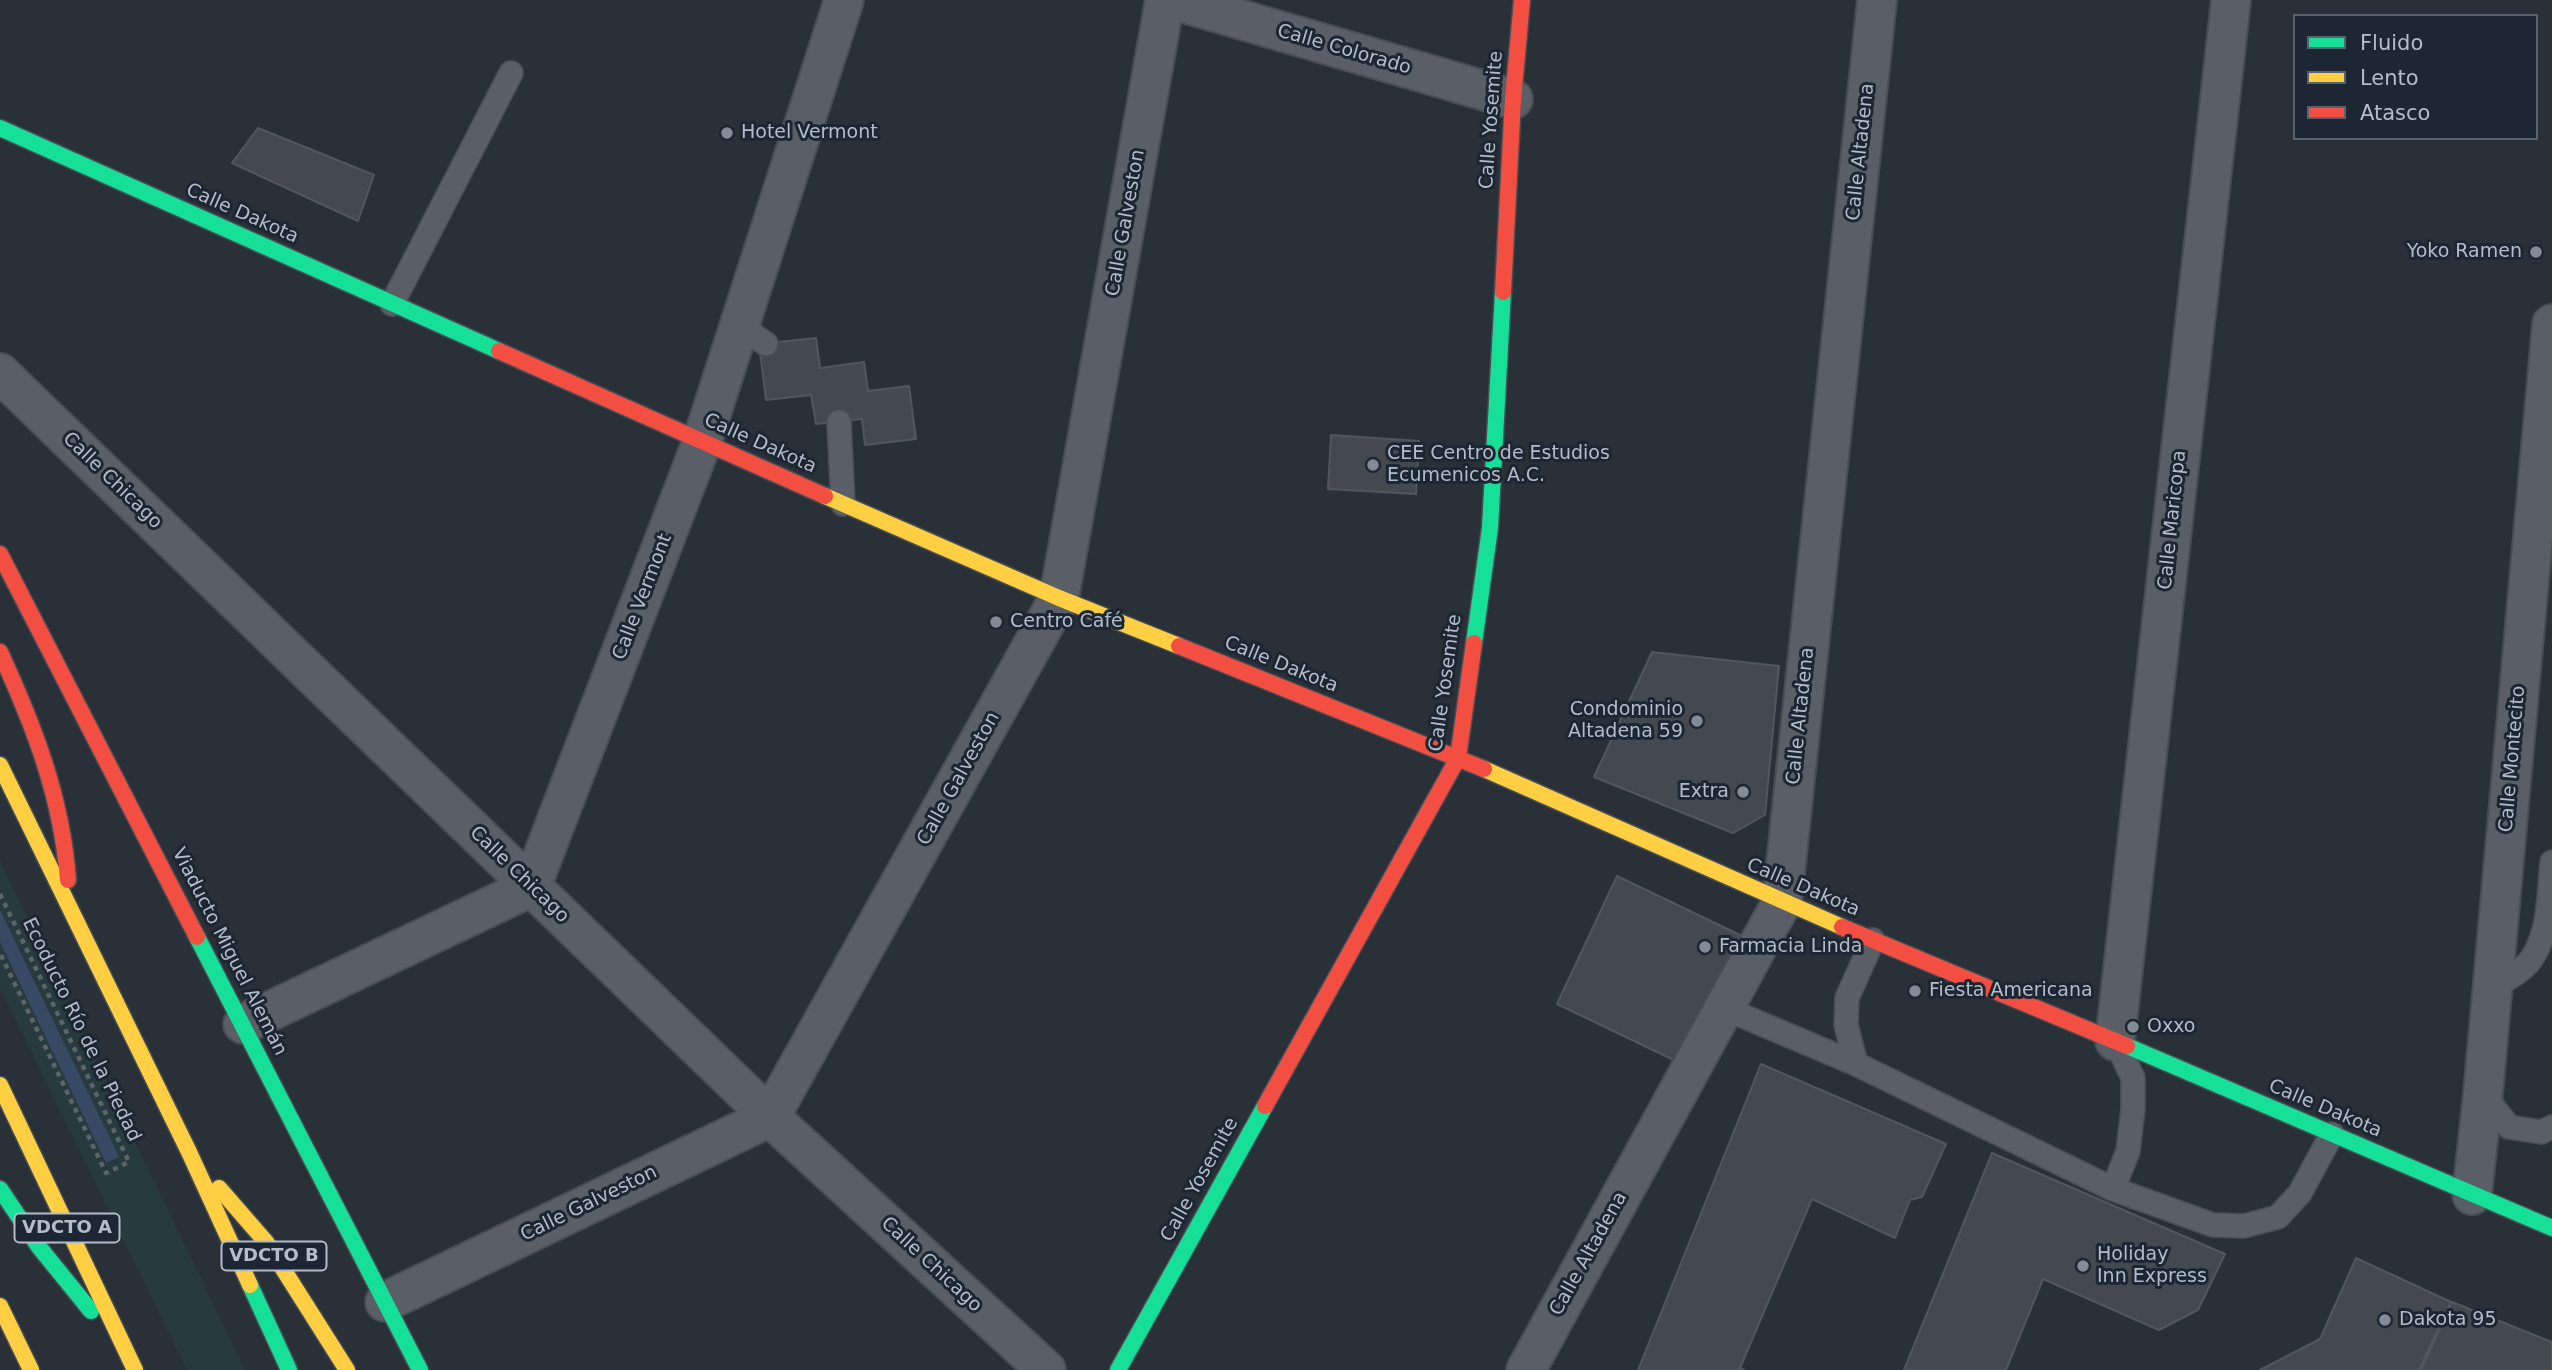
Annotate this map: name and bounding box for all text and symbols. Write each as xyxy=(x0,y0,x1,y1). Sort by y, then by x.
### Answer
legend xyxy=(2293,14,2538,140)
street label: Calle Colorado xyxy=(1274,20,1414,80)
text: Fluido xyxy=(2360,31,2423,55)
street label: Calle Yosemite xyxy=(1476,50,1508,190)
text: Lento xyxy=(2360,66,2419,90)
street label: Calle Altadena xyxy=(1842,82,1880,222)
text: Atasco xyxy=(2360,101,2430,125)
place label: Hotel Vermont xyxy=(741,122,878,144)
marker: Hotel Vermont xyxy=(719,125,735,141)
street label: Calle Galveston xyxy=(1102,148,1150,298)
street label: Calle Dakota xyxy=(182,179,302,249)
place label: Yoko Ramen xyxy=(2407,241,2522,263)
marker: Yoko Ramen xyxy=(2528,244,2544,260)
street label: Calle Dakota xyxy=(700,409,820,479)
street label: Calle Chicago xyxy=(57,428,167,534)
place label: CEE Centro de Estudios Ecumenicos A.C. xyxy=(1387,443,1610,487)
street label: Calle Maricopa xyxy=(2154,449,2192,591)
marker: CEE Centro de Estudios Ecumenicos A.C. xyxy=(1365,457,1381,473)
street label: Calle Vermont xyxy=(608,531,678,663)
place label: Centro Café xyxy=(1010,611,1123,633)
street label: Calle Yosemite xyxy=(1425,613,1467,753)
marker: Centro Café xyxy=(988,614,1004,630)
street label: Calle Dakota xyxy=(1221,632,1341,698)
street label: Calle Altadena xyxy=(1782,646,1820,786)
street label: Calle Montecito xyxy=(2495,685,2531,833)
place label: Condominio Altadena 59 xyxy=(1568,699,1683,743)
street label: Calle Galveston xyxy=(913,708,1005,850)
marker: Condominio Altadena 59 xyxy=(1689,713,1705,729)
place label: Extra xyxy=(1679,781,1729,803)
marker: Extra xyxy=(1735,784,1751,800)
street label: Calle Chicago xyxy=(464,822,574,928)
street label: Viaducto Miguel Alemán xyxy=(167,844,291,1060)
street label: Calle Dakota xyxy=(1743,854,1863,922)
street label: Ecoducto Río de la Piedad xyxy=(17,914,145,1146)
place label: Farmacia Linda xyxy=(1719,936,1862,958)
marker: Farmacia Linda xyxy=(1697,939,1713,955)
place label: Fiesta Americana xyxy=(1929,980,2093,1002)
marker: Fiesta Americana xyxy=(1907,983,1923,999)
place label: Oxxo xyxy=(2147,1016,2195,1038)
marker: Oxxo xyxy=(2125,1019,2141,1035)
street label: Calle Dakota xyxy=(2265,1075,2385,1143)
street label: Calle Yosemite xyxy=(1156,1114,1244,1246)
street label: Calle Galveston xyxy=(517,1161,661,1247)
street label: Calle Altadena xyxy=(1546,1188,1632,1320)
street label: Calle Chicago xyxy=(876,1212,986,1318)
road number: VDCTO A xyxy=(14,1213,119,1242)
road number: VDCTO B xyxy=(222,1241,326,1270)
place label: Holiday Inn Express xyxy=(2097,1244,2207,1288)
marker: Holiday Inn Express xyxy=(2075,1258,2091,1274)
place label: Dakota 95 xyxy=(2399,1309,2497,1331)
marker: Dakota 95 xyxy=(2377,1312,2393,1328)

